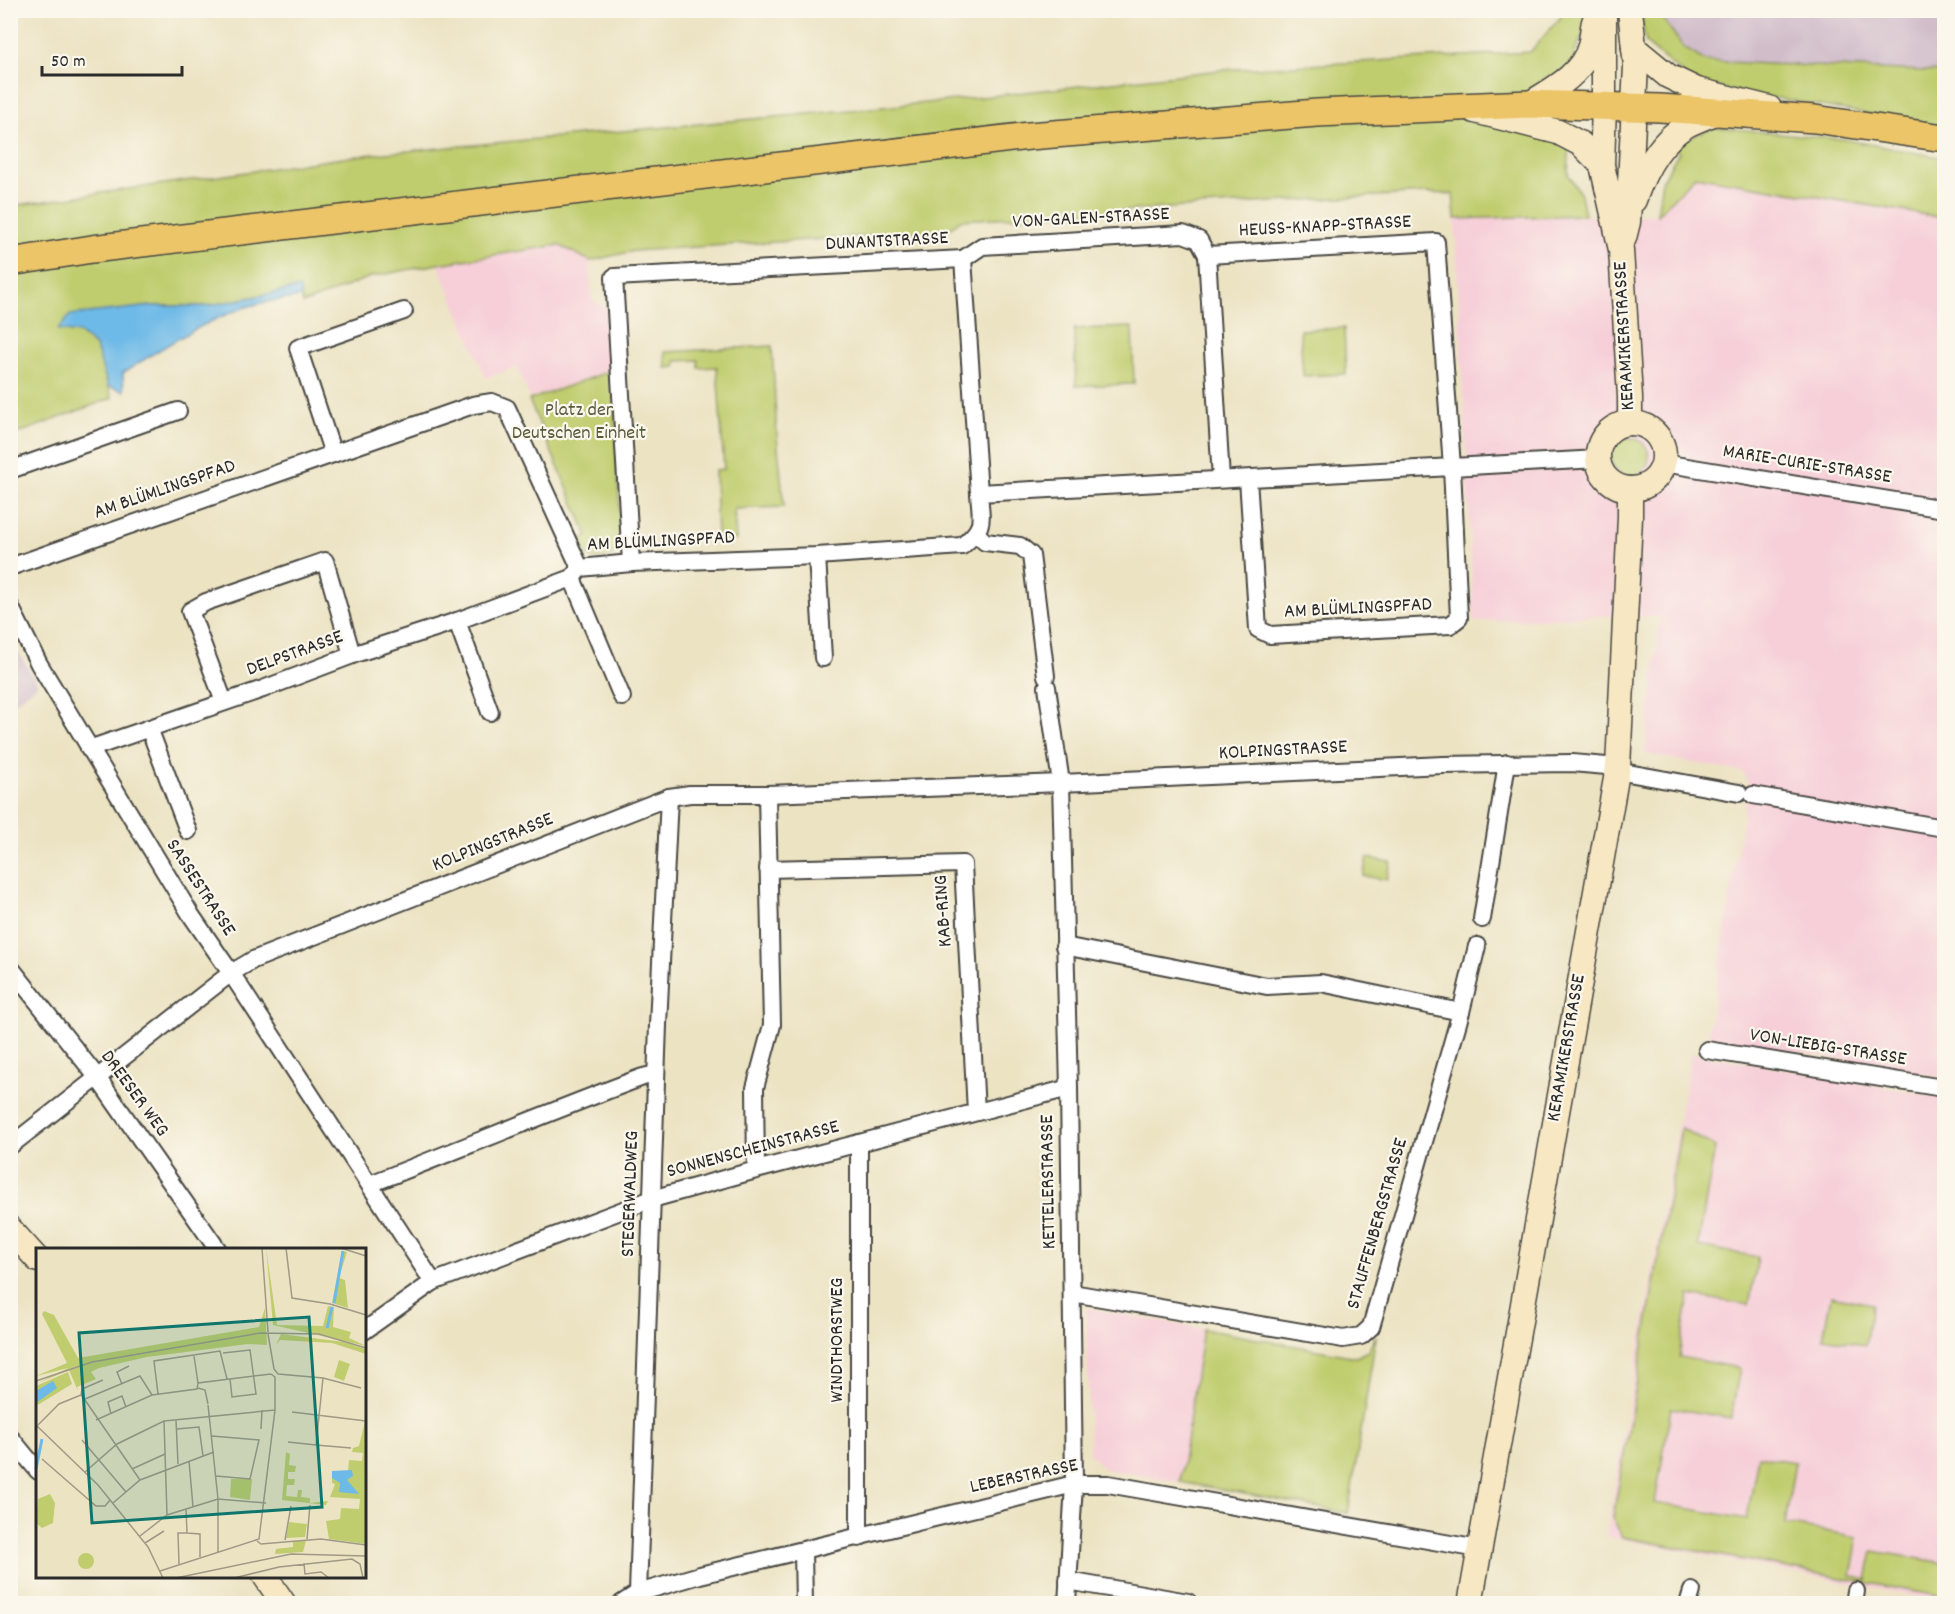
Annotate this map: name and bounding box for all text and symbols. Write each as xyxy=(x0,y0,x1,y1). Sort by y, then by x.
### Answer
scale bar xyxy=(42,39,182,77)
text: 50 m xyxy=(51,50,86,75)
street label: VON-GALEN-STRASSE xyxy=(1012,201,1170,237)
street label: HEUSS-KNAPP-STRASSE xyxy=(1238,209,1412,245)
street label: DUNANTSTRASSE xyxy=(825,225,949,259)
street label: KERAMIKERSTRASSE xyxy=(1607,261,1643,411)
park label: Platz der Deutschen Einheit xyxy=(512,397,646,448)
street label: MARIE-CURIE-STRASSE xyxy=(1721,438,1893,492)
street label: AM BLÜMLINGSPFAD xyxy=(90,453,240,527)
street label: AM BLÜMLINGSPFAD xyxy=(586,524,736,560)
street label: AM BLÜMLINGSPFAD xyxy=(1283,591,1433,627)
street label: DELPSTRASSE xyxy=(243,624,347,684)
street label: KOLPINGSTRASSE xyxy=(1218,734,1348,768)
street label: KOLPINGSTRASSE xyxy=(428,806,558,880)
street label: SASSESTRASSE xyxy=(158,834,242,942)
street label: KAB-RING xyxy=(928,874,960,948)
street label: KERAMIKERSTRASSE xyxy=(1540,972,1594,1124)
street label: VON-LIEBIG-STRASSE xyxy=(1748,1022,1908,1074)
street label: DREESER WEG xyxy=(93,1045,175,1143)
street label: SONNENSCHEINSTRASSE xyxy=(664,1114,842,1186)
street label: KETTELERSTRASSE xyxy=(1034,1114,1064,1250)
street label: STEGERWALDWEG xyxy=(615,1130,647,1258)
street label: STAUFFENBERGSTRASSE xyxy=(1340,1135,1416,1313)
inset map xyxy=(36,1248,366,1578)
street label: WINDTHORSTWEG xyxy=(824,1278,852,1402)
street label: LEBERSTRASSE xyxy=(967,1452,1081,1502)

